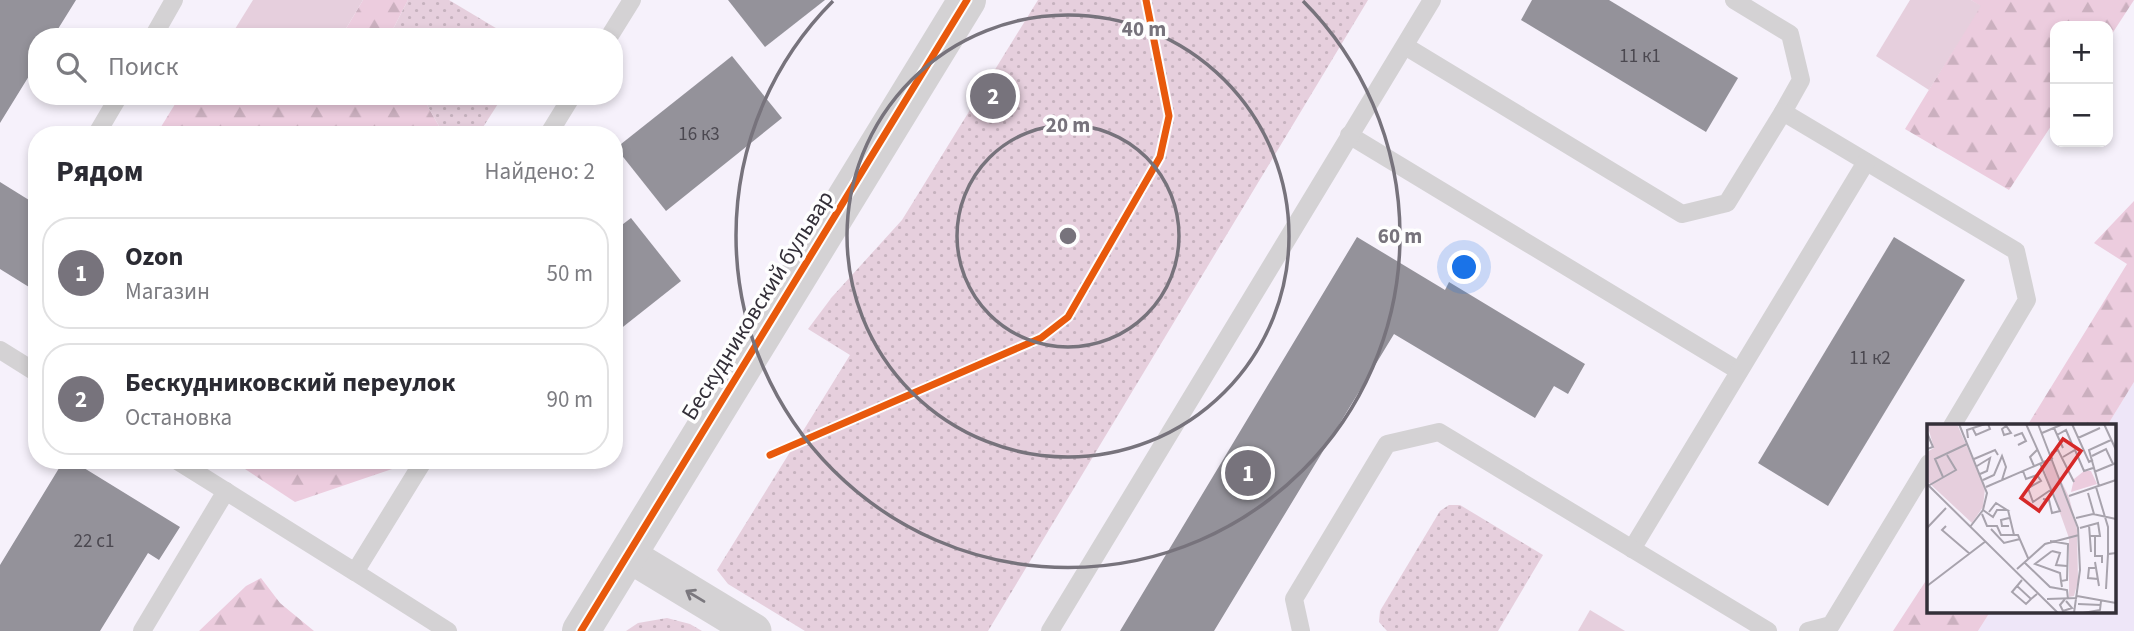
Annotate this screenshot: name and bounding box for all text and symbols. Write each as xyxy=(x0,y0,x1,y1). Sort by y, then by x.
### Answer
text: 40 m xyxy=(1122,14,1166,44)
map controls xyxy=(2050,21,2113,147)
button: + xyxy=(2050,21,2113,84)
search box xyxy=(28,28,623,105)
house number: 11 к1 xyxy=(1619,43,1661,70)
icon: search xyxy=(52,48,90,86)
text: Поиск xyxy=(108,48,178,85)
pin: 2 xyxy=(970,70,1016,122)
button: − xyxy=(2050,84,2113,147)
text: 20 m xyxy=(1046,110,1090,140)
house number: 16 к3 xyxy=(678,121,720,148)
text: Рядом xyxy=(56,150,144,193)
text: Найдено: 2 xyxy=(485,155,595,188)
street label: Бескудниковский бульвар xyxy=(673,184,842,426)
text: 60 m xyxy=(1378,221,1422,251)
centre of rings xyxy=(1056,224,1080,248)
text: Ozon xyxy=(125,238,183,275)
your location xyxy=(1447,250,1481,284)
text: 1 xyxy=(75,257,87,290)
text: 50 m xyxy=(546,257,593,290)
text: Магазин xyxy=(125,275,210,308)
house number: 11 к2 xyxy=(1849,345,1891,372)
text: Бескудниковский переулок xyxy=(125,364,456,401)
text: 2 xyxy=(75,383,87,416)
text: 90 m xyxy=(546,383,593,416)
text: Остановка xyxy=(125,401,232,434)
inset map xyxy=(1927,424,2116,614)
pin: 1 xyxy=(1225,447,1271,499)
house number: 22 с1 xyxy=(74,528,114,555)
one-way arrow xyxy=(686,589,706,603)

